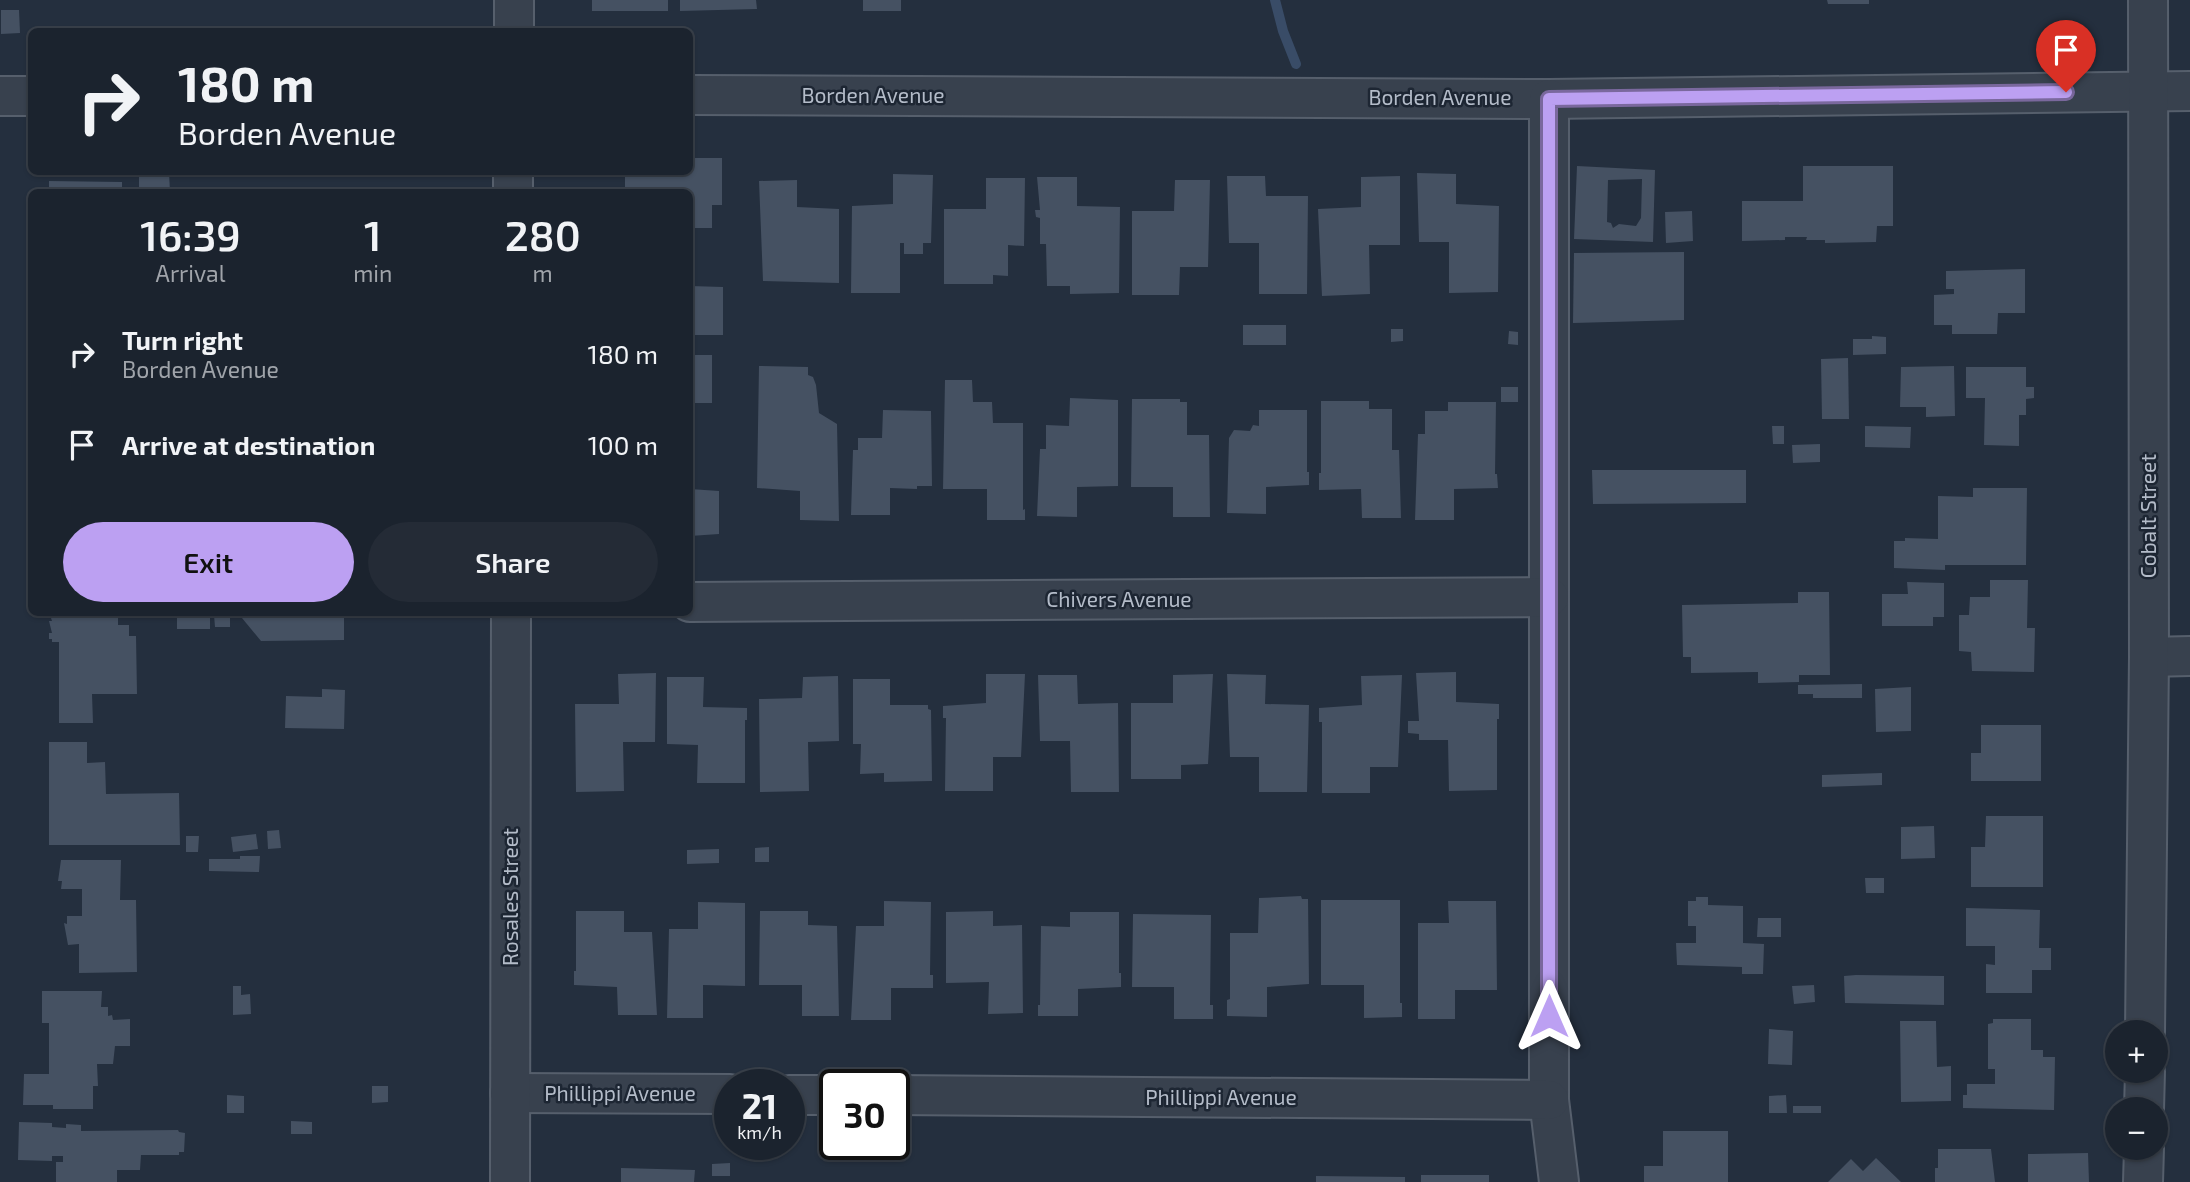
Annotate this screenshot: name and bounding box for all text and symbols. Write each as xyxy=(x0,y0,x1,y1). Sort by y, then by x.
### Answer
pin xyxy=(2036,20,2096,92)
icon: arrive xyxy=(2047,31,2085,69)
text: 180 m xyxy=(178,53,314,112)
icon: right xyxy=(63,56,154,147)
street label: Borden Avenue xyxy=(801,82,945,107)
street label: Borden Avenue xyxy=(1368,84,1512,109)
text: Borden Avenue xyxy=(178,113,396,151)
text: 16:39 xyxy=(140,209,241,259)
text: 1 xyxy=(364,209,382,259)
text: 280 xyxy=(505,209,581,259)
text: Arrival xyxy=(156,259,226,287)
text: min xyxy=(353,259,392,287)
text: m xyxy=(533,259,553,287)
text: Turn right xyxy=(122,324,243,355)
icon: right xyxy=(63,335,101,373)
text: 180 m xyxy=(588,338,658,369)
text: Borden Avenue xyxy=(122,355,279,383)
icon: arrive xyxy=(63,426,101,464)
text: Arrive at destination xyxy=(122,429,375,460)
text: 100 m xyxy=(588,429,658,460)
street label: Cobalt Street xyxy=(2135,454,2160,578)
button: Exit xyxy=(63,522,354,602)
button: Share xyxy=(368,522,658,602)
street label: Chivers Avenue xyxy=(1046,586,1192,611)
street label: Rosales Street xyxy=(497,828,522,966)
position arrow xyxy=(1512,979,1586,1053)
map controls xyxy=(2105,1020,2168,1160)
button: + xyxy=(2105,1020,2168,1083)
speed limit sign: 30 xyxy=(819,1069,910,1160)
street label: Phillippi Avenue xyxy=(544,1080,696,1105)
text: 21 xyxy=(742,1084,777,1126)
street label: Phillippi Avenue xyxy=(1145,1084,1297,1109)
button: − xyxy=(2105,1097,2168,1160)
text: km/h xyxy=(737,1121,782,1143)

